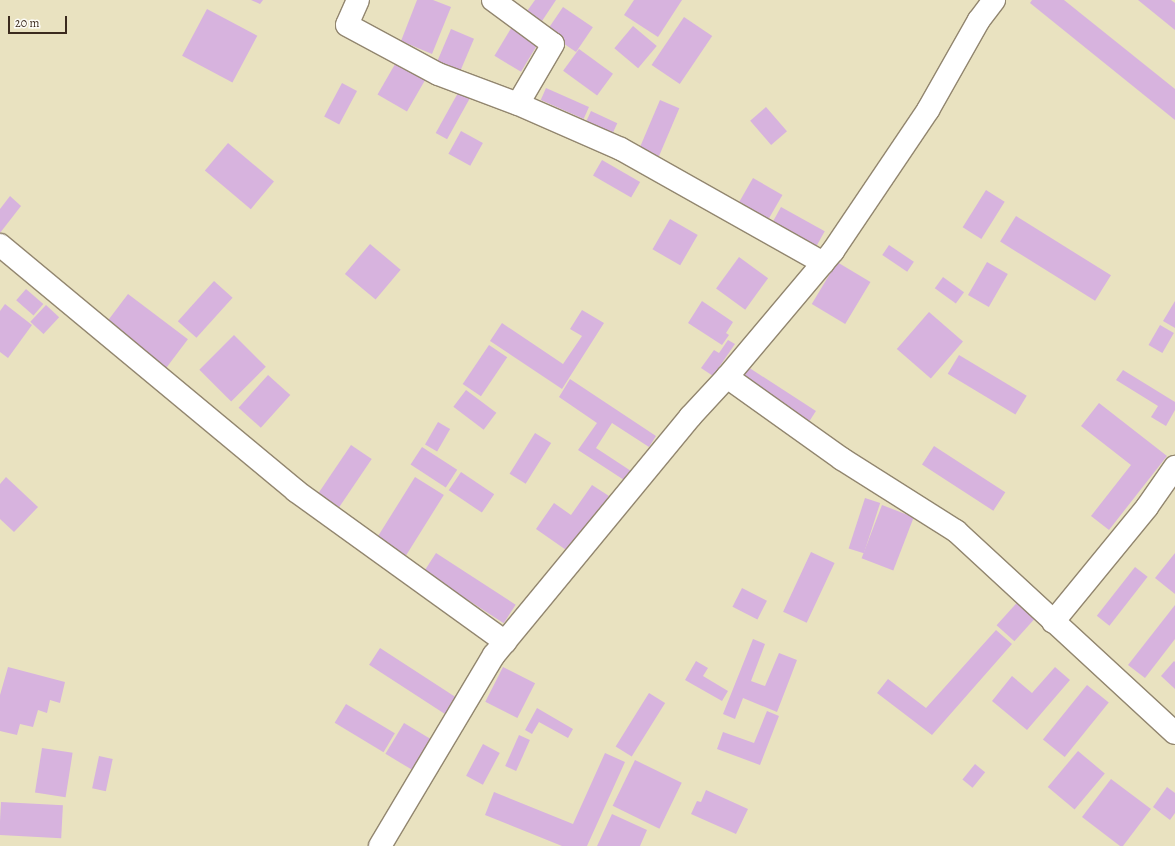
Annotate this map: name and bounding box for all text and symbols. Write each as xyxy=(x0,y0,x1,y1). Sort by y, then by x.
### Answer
scale bar xyxy=(10,8,69,34)
text: 20 m xyxy=(15,15,39,31)

